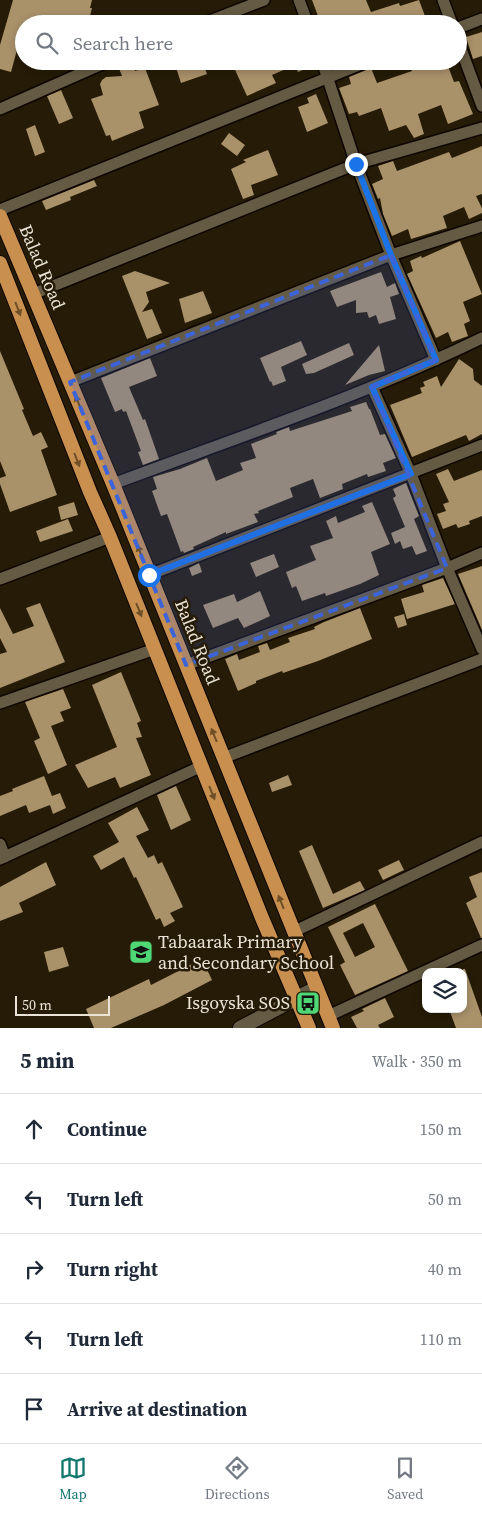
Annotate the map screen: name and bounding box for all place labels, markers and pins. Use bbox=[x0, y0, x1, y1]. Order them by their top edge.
place label: Tabaarak Primary and Secondary School bbox=[158, 929, 334, 975]
school or university icon: Tabaarak Primary and Secondary School bbox=[128, 939, 154, 965]
place label: Isgoyska SOS bbox=[186, 990, 290, 1015]
bus stop icon: Isgoyska SOS bbox=[295, 990, 321, 1016]

